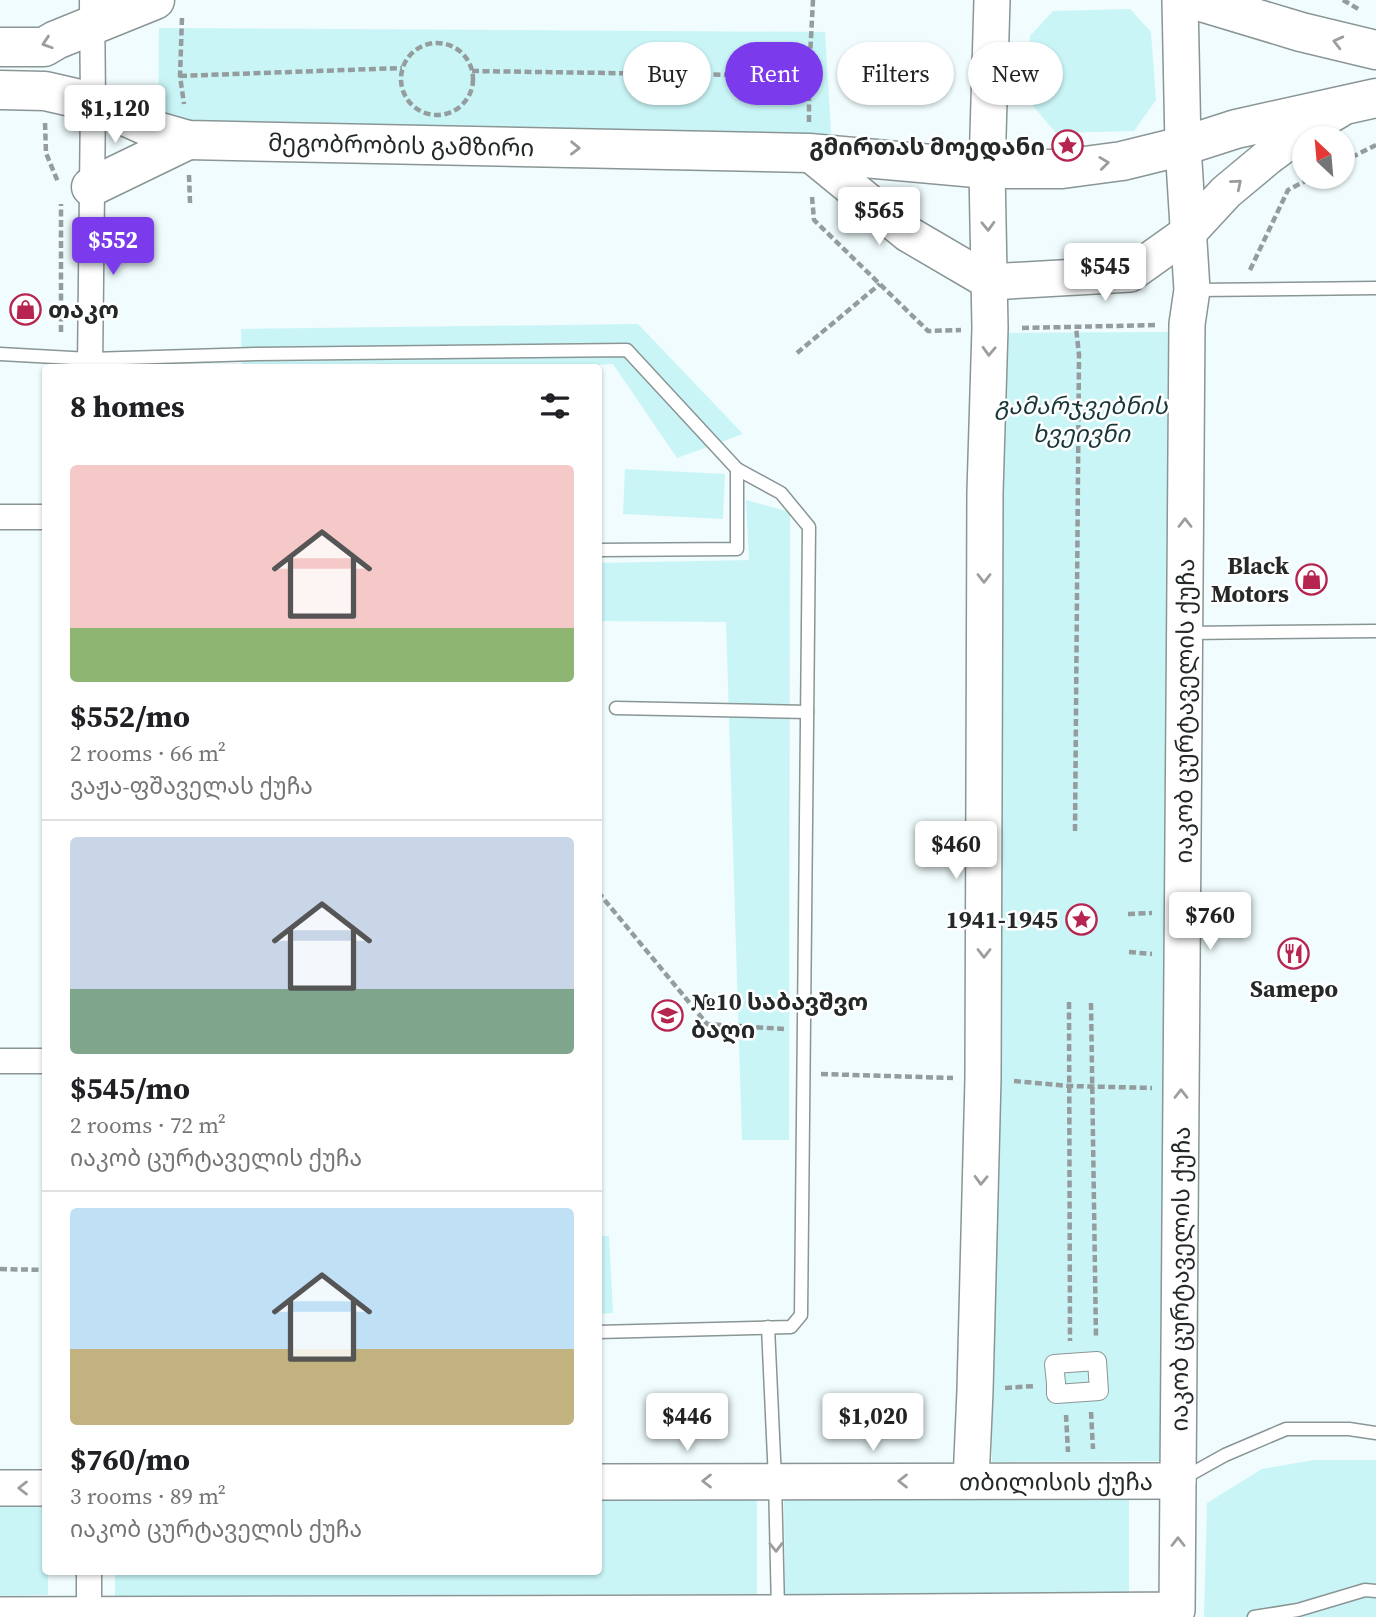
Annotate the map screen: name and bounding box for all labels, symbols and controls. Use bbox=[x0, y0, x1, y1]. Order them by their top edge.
one-way arrow bbox=[42, 35, 54, 49]
one-way arrow bbox=[1333, 36, 1345, 50]
chip: Buy bbox=[623, 42, 711, 105]
chip: Rent bbox=[725, 42, 823, 105]
chip: Filters bbox=[837, 42, 954, 105]
chip: New bbox=[968, 42, 1063, 105]
pin: $1,120 bbox=[58, 86, 172, 145]
text: $1,120 bbox=[80, 92, 150, 124]
street label: მეგობრობის გამზირი bbox=[268, 125, 535, 164]
north arrow bbox=[1292, 126, 1354, 189]
map controls bbox=[1292, 126, 1355, 189]
place icon: გმირთას მოედანი bbox=[1051, 129, 1085, 163]
place label: გმირთას მოედანი bbox=[809, 130, 1045, 163]
one-way arrow bbox=[570, 141, 581, 156]
one-way arrow bbox=[1098, 156, 1109, 171]
one-way arrow bbox=[1228, 180, 1241, 192]
pin: $565 bbox=[838, 188, 920, 247]
text: $565 bbox=[854, 194, 904, 226]
pin: $552 bbox=[72, 218, 154, 277]
one-way arrow bbox=[981, 220, 996, 231]
text: $552 bbox=[88, 224, 138, 256]
pin: $545 bbox=[1064, 244, 1146, 303]
text: $545 bbox=[1080, 250, 1130, 282]
shop icon: თაკო bbox=[8, 292, 42, 326]
place label: თაკო bbox=[48, 293, 119, 326]
one-way arrow bbox=[982, 345, 997, 356]
text: 8 homes bbox=[70, 386, 185, 427]
icon: filters bbox=[536, 387, 574, 425]
park label: გამარჯვებნის ხვეივნი bbox=[995, 389, 1168, 450]
icon: home bbox=[259, 511, 385, 637]
one-way arrow bbox=[1177, 517, 1193, 528]
place label: Black Motors bbox=[1211, 549, 1290, 610]
street label: იაკობ ცურტაველის ქუჩა bbox=[1166, 558, 1202, 864]
shop icon: Black Motors bbox=[1295, 562, 1329, 596]
one-way arrow bbox=[977, 573, 992, 584]
text: $552/mo bbox=[70, 696, 190, 737]
text: 2 rooms · 66 m² bbox=[70, 737, 226, 769]
text: ვაჟა-ფშაველას ქუჩა bbox=[70, 770, 313, 802]
pin: $460 bbox=[915, 822, 997, 881]
text: $460 bbox=[931, 828, 981, 860]
icon: home bbox=[259, 883, 385, 1009]
pin: $760 bbox=[1169, 892, 1251, 952]
text: $760 bbox=[1185, 899, 1235, 931]
place icon: 1941-1945 bbox=[1064, 902, 1098, 936]
place label: 1941-1945 bbox=[946, 903, 1058, 936]
restaurant icon: Samepo bbox=[1277, 937, 1311, 971]
one-way arrow bbox=[976, 948, 992, 958]
place label: Samepo bbox=[1250, 972, 1338, 1005]
place label: №10 საბავშვო ბაღი bbox=[691, 985, 868, 1046]
school or university icon: №10 საბავშვო ბაღი bbox=[651, 998, 685, 1032]
text: $545/mo bbox=[70, 1068, 190, 1109]
one-way arrow bbox=[1173, 1088, 1189, 1098]
text: 2 rooms · 72 m² bbox=[70, 1109, 226, 1141]
street label: იაკობ ცურტაველის ქუჩა bbox=[1162, 1126, 1197, 1432]
text: იაკობ ცურტაველის ქუჩა bbox=[70, 1142, 362, 1174]
one-way arrow bbox=[973, 1175, 988, 1186]
icon: home bbox=[259, 1254, 385, 1380]
pin: $446 bbox=[646, 1394, 728, 1453]
pin: $1,020 bbox=[816, 1394, 930, 1453]
text: $446 bbox=[662, 1400, 712, 1432]
text: $1,020 bbox=[838, 1400, 908, 1432]
text: $760/mo bbox=[70, 1439, 190, 1480]
street label: თბილისის ქუჩა bbox=[959, 1465, 1153, 1498]
one-way arrow bbox=[701, 1473, 712, 1489]
one-way arrow bbox=[897, 1473, 907, 1489]
one-way arrow bbox=[17, 1480, 28, 1496]
text: 3 rooms · 89 m² bbox=[70, 1480, 226, 1512]
text: იაკობ ცურტაველის ქუჩა bbox=[70, 1513, 362, 1545]
one-way arrow bbox=[1170, 1536, 1186, 1546]
one-way arrow bbox=[769, 1542, 784, 1553]

